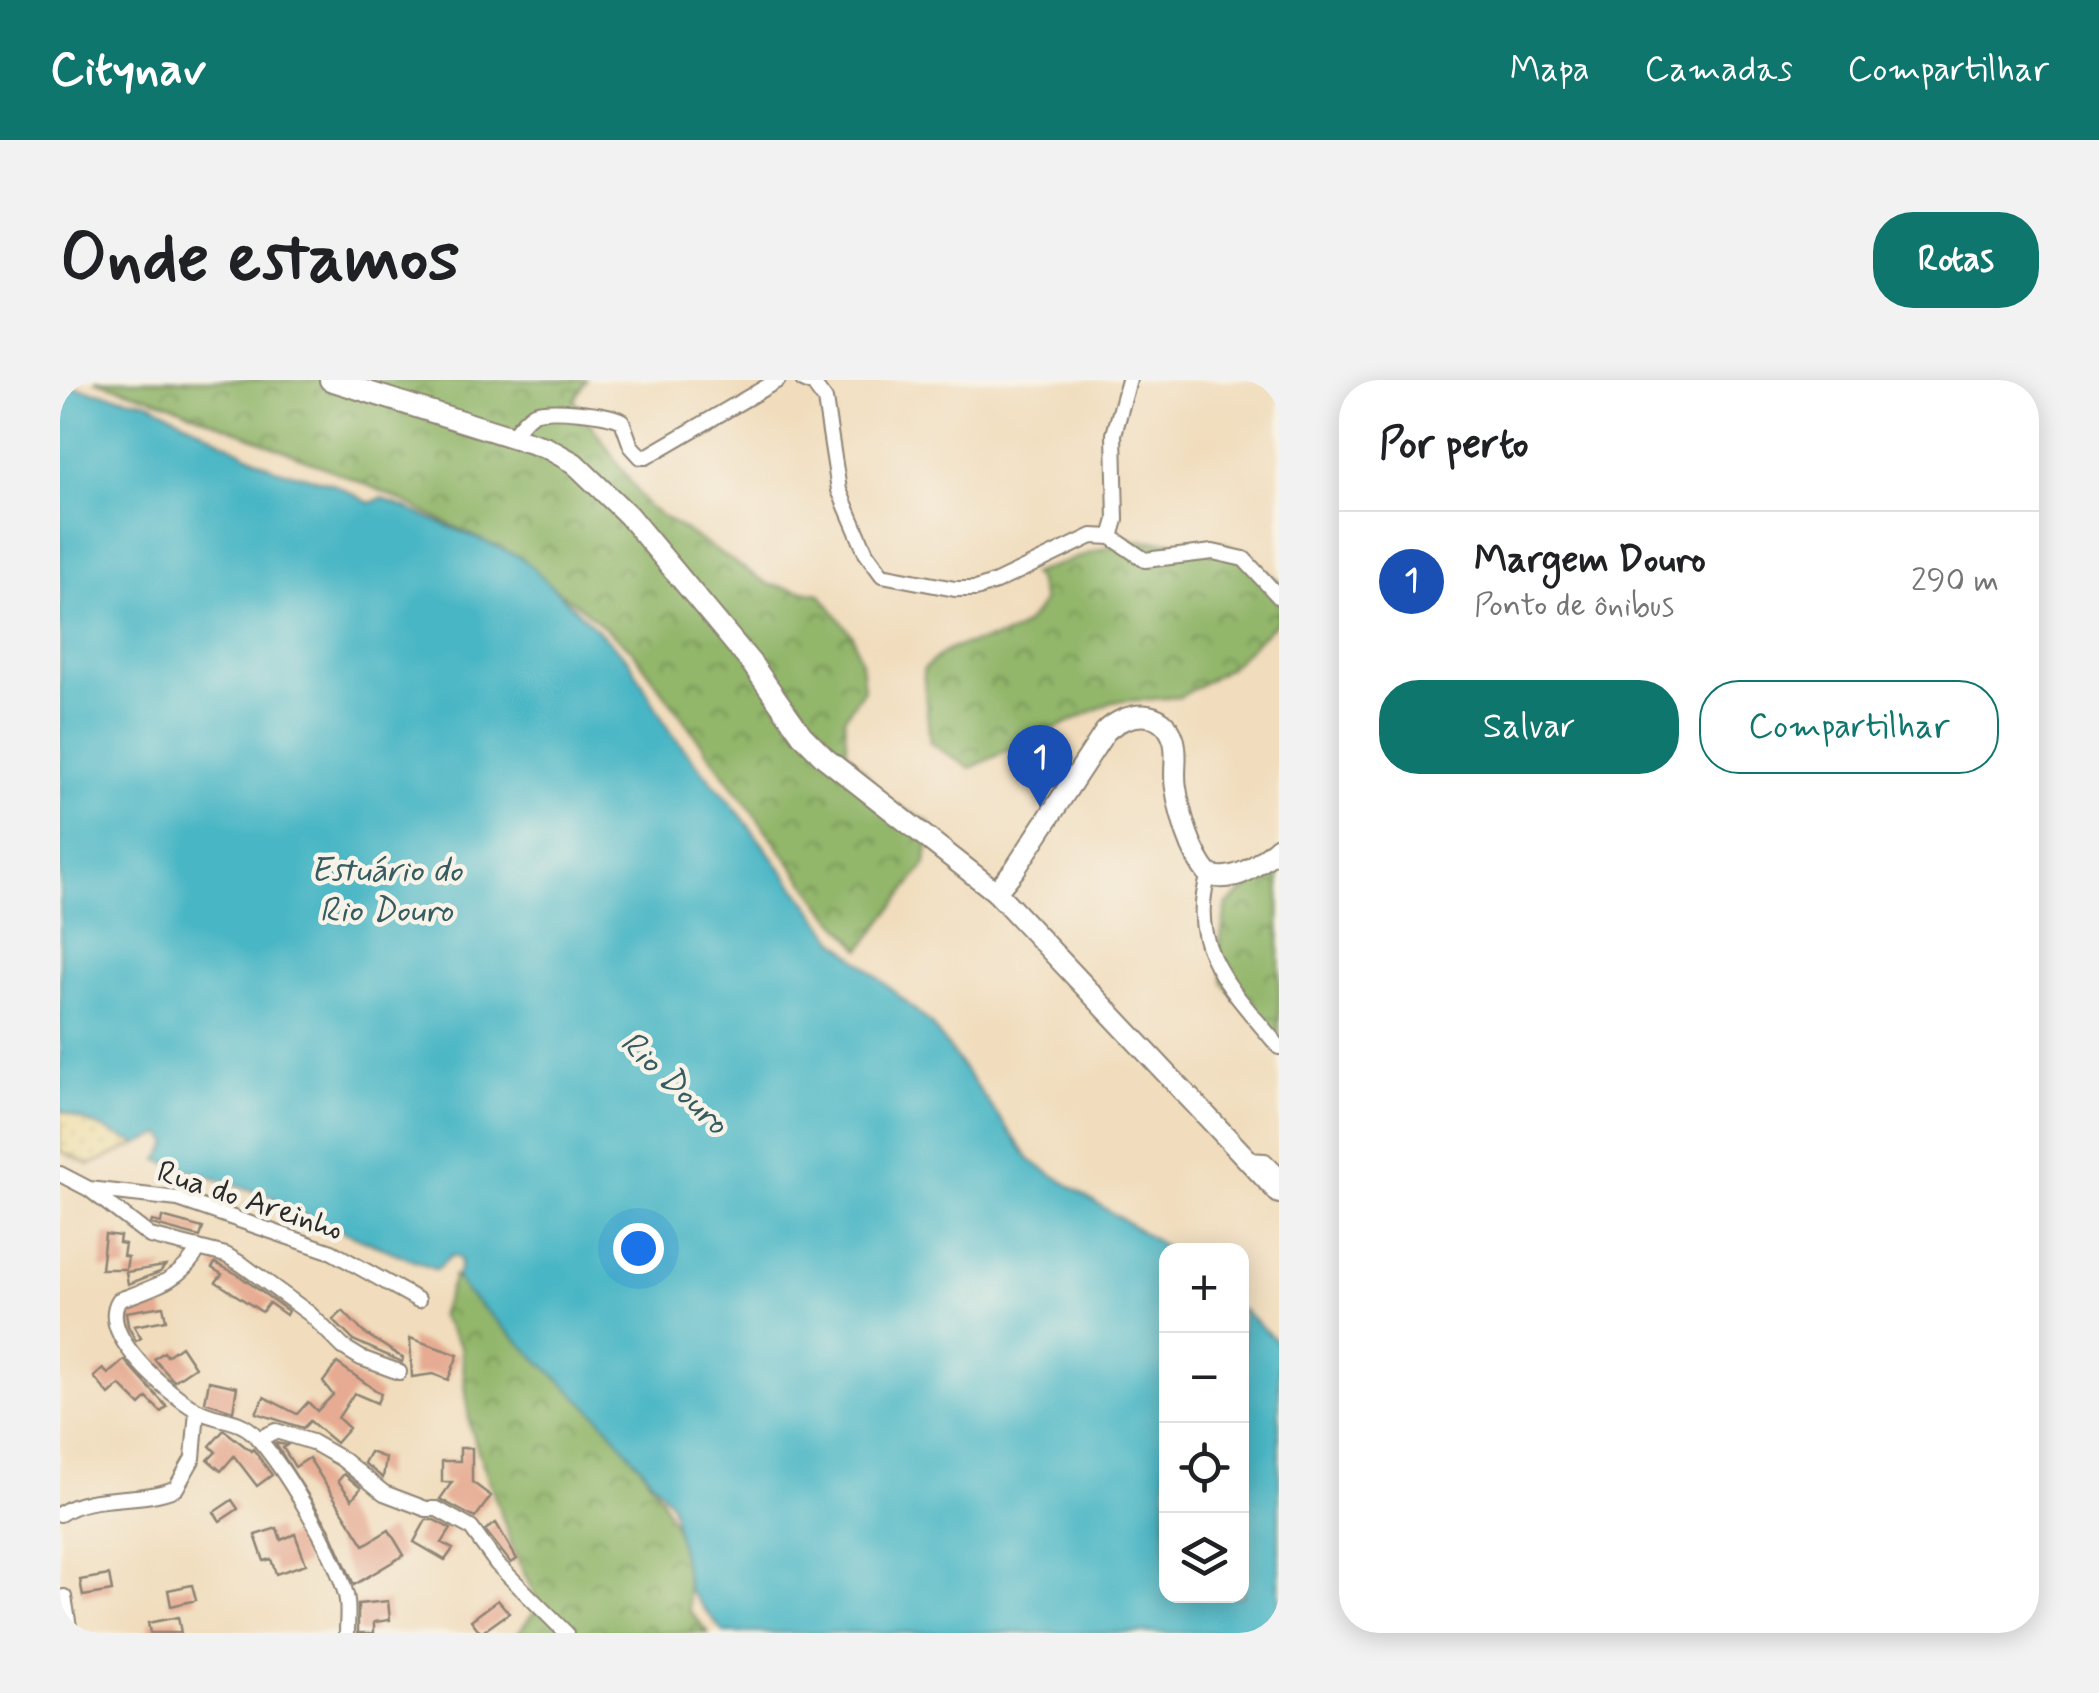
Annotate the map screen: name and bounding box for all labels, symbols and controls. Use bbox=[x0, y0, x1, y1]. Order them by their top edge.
text: Citynav bbox=[50, 39, 206, 102]
text: Mapa bbox=[1510, 47, 1590, 93]
text: Camadas bbox=[1645, 47, 1793, 93]
text: Compartilhar bbox=[1848, 47, 2049, 93]
button: Rotas bbox=[1873, 212, 2039, 308]
text: Onde estamos bbox=[60, 214, 460, 306]
text: Por perto bbox=[1379, 418, 1529, 473]
text: Margem Douro bbox=[1474, 536, 1706, 585]
text: 1 bbox=[1404, 560, 1419, 602]
text: 290 m bbox=[1911, 560, 1999, 602]
text: Ponto de ônibus bbox=[1474, 585, 1674, 627]
button: Salvar bbox=[1379, 680, 1679, 774]
button: Compartilhar bbox=[1699, 680, 1999, 774]
pin: 1 bbox=[1008, 724, 1072, 807]
water label: Estuário do Rio Douro bbox=[310, 848, 463, 934]
water label: Rio Douro bbox=[610, 1021, 739, 1146]
street label: Rua do Areinho bbox=[152, 1151, 348, 1251]
your location bbox=[613, 1223, 664, 1274]
map controls bbox=[1159, 1243, 1249, 1603]
button: + bbox=[1159, 1243, 1249, 1333]
button: − bbox=[1159, 1333, 1249, 1423]
button: locate bbox=[1159, 1423, 1249, 1513]
button: layers bbox=[1159, 1513, 1249, 1603]

